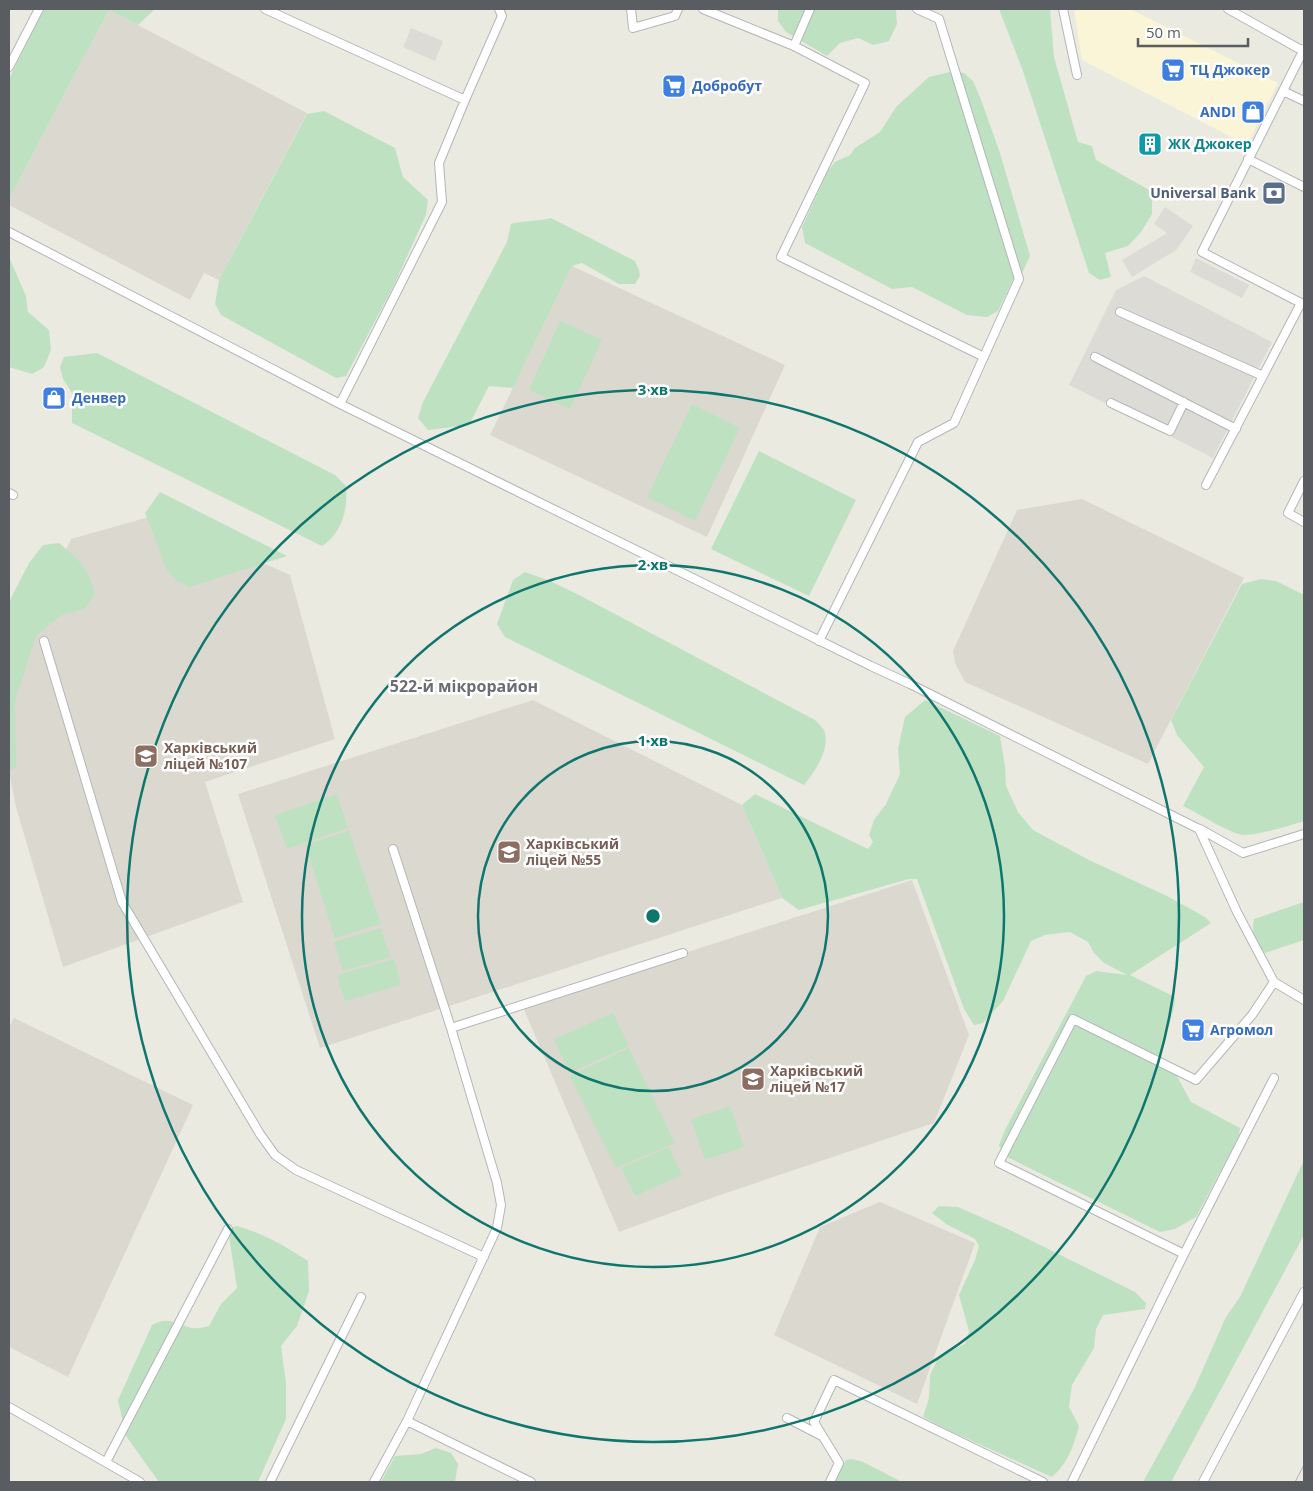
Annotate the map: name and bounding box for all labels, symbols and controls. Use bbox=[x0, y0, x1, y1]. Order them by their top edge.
scale bar bbox=[1138, 15, 1248, 47]
text: 50 m bbox=[1146, 22, 1181, 42]
supermarket icon: ТЦ Джокер bbox=[1160, 57, 1186, 83]
place label: ТЦ Джокер bbox=[1190, 60, 1270, 79]
supermarket icon: Добробут bbox=[661, 73, 687, 99]
place label: Добробут bbox=[692, 76, 762, 95]
shop icon: ANDI bbox=[1240, 99, 1266, 125]
place label: ANDI bbox=[1200, 102, 1236, 121]
building icon: ЖК Джокер bbox=[1137, 131, 1163, 157]
place label: ЖК Джокер bbox=[1168, 134, 1252, 153]
bank icon: Universal Bank bbox=[1261, 180, 1287, 206]
place label: Universal Bank bbox=[1150, 183, 1256, 202]
text: 3 хв bbox=[638, 379, 668, 399]
shop icon: Денвер bbox=[41, 385, 67, 411]
place label: Денвер bbox=[72, 388, 126, 407]
text: 2 хв bbox=[638, 554, 668, 574]
district label: 522-й мікрорайон bbox=[390, 675, 538, 697]
text: 1 хв bbox=[638, 730, 668, 750]
place label: Харківський ліцей №107 bbox=[164, 738, 257, 773]
school or university icon: Харківський ліцей №107 bbox=[133, 743, 159, 769]
place label: Харківський ліцей №55 bbox=[526, 834, 619, 869]
school or university icon: Харківський ліцей №55 bbox=[496, 839, 522, 865]
centre of rings bbox=[644, 907, 662, 925]
supermarket icon: Агромол bbox=[1180, 1017, 1206, 1043]
place label: Агромол bbox=[1210, 1020, 1273, 1039]
place label: Харківський ліцей №17 bbox=[770, 1061, 863, 1096]
school or university icon: Харківський ліцей №17 bbox=[740, 1066, 766, 1092]

